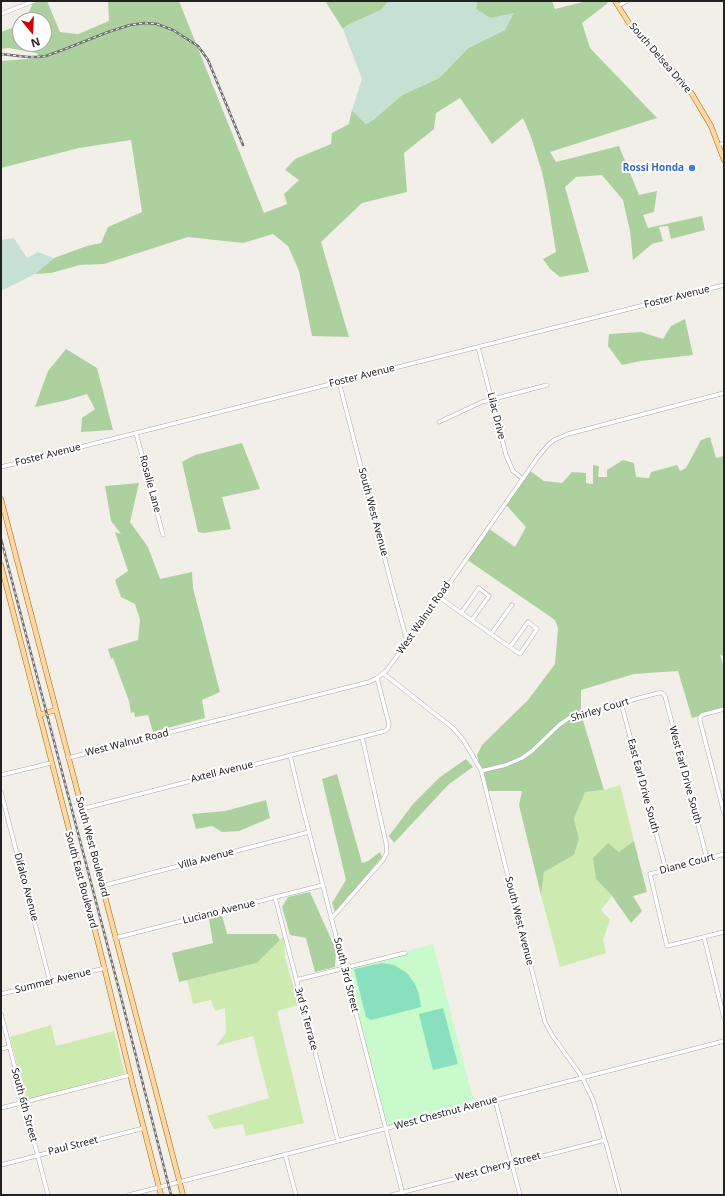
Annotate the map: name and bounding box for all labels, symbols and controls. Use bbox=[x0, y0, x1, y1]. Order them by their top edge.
north arrow bbox=[12, 12, 52, 52]
street label: South Delsea Drive bbox=[626, 20, 694, 96]
text: N bbox=[29, 34, 42, 51]
place label: Rossi Honda bbox=[623, 162, 684, 174]
marker: Rossi Honda bbox=[687, 163, 697, 173]
street label: Foster Avenue bbox=[643, 283, 711, 311]
street label: Foster Avenue bbox=[328, 362, 396, 390]
street label: Lilac Drive bbox=[484, 391, 508, 441]
street label: Foster Avenue bbox=[14, 441, 82, 469]
street label: Rosalie Lane bbox=[137, 454, 163, 514]
street label: South West Avenue bbox=[355, 467, 391, 557]
street label: West Walnut Road bbox=[395, 579, 453, 657]
street label: Shirley Court bbox=[569, 695, 631, 725]
street label: West Earl Drive South bbox=[666, 725, 704, 825]
street label: West Walnut Road bbox=[84, 727, 170, 759]
street label: East Earl Drive South bbox=[625, 737, 661, 835]
street label: Axtell Avenue bbox=[190, 758, 254, 786]
street label: South West Boulevard bbox=[73, 796, 111, 898]
street label: South East Boulevard bbox=[62, 830, 100, 930]
street label: Villa Avenue bbox=[177, 846, 235, 872]
street label: Diane Court bbox=[658, 851, 716, 877]
street label: Difalco Avenue bbox=[11, 852, 41, 922]
street label: South West Avenue bbox=[502, 875, 536, 967]
street label: Luciano Avenue bbox=[181, 897, 257, 927]
street label: South 3rd Street bbox=[331, 936, 361, 1014]
street label: Summer Avenue bbox=[14, 966, 92, 996]
street label: 3rd St Terrace bbox=[292, 986, 320, 1052]
street label: South 6th Street bbox=[8, 1067, 40, 1143]
street label: West Chestnut Avenue bbox=[393, 1093, 499, 1133]
street label: Paul Street bbox=[47, 1134, 99, 1158]
street label: West Cherry Street bbox=[454, 1150, 542, 1184]

